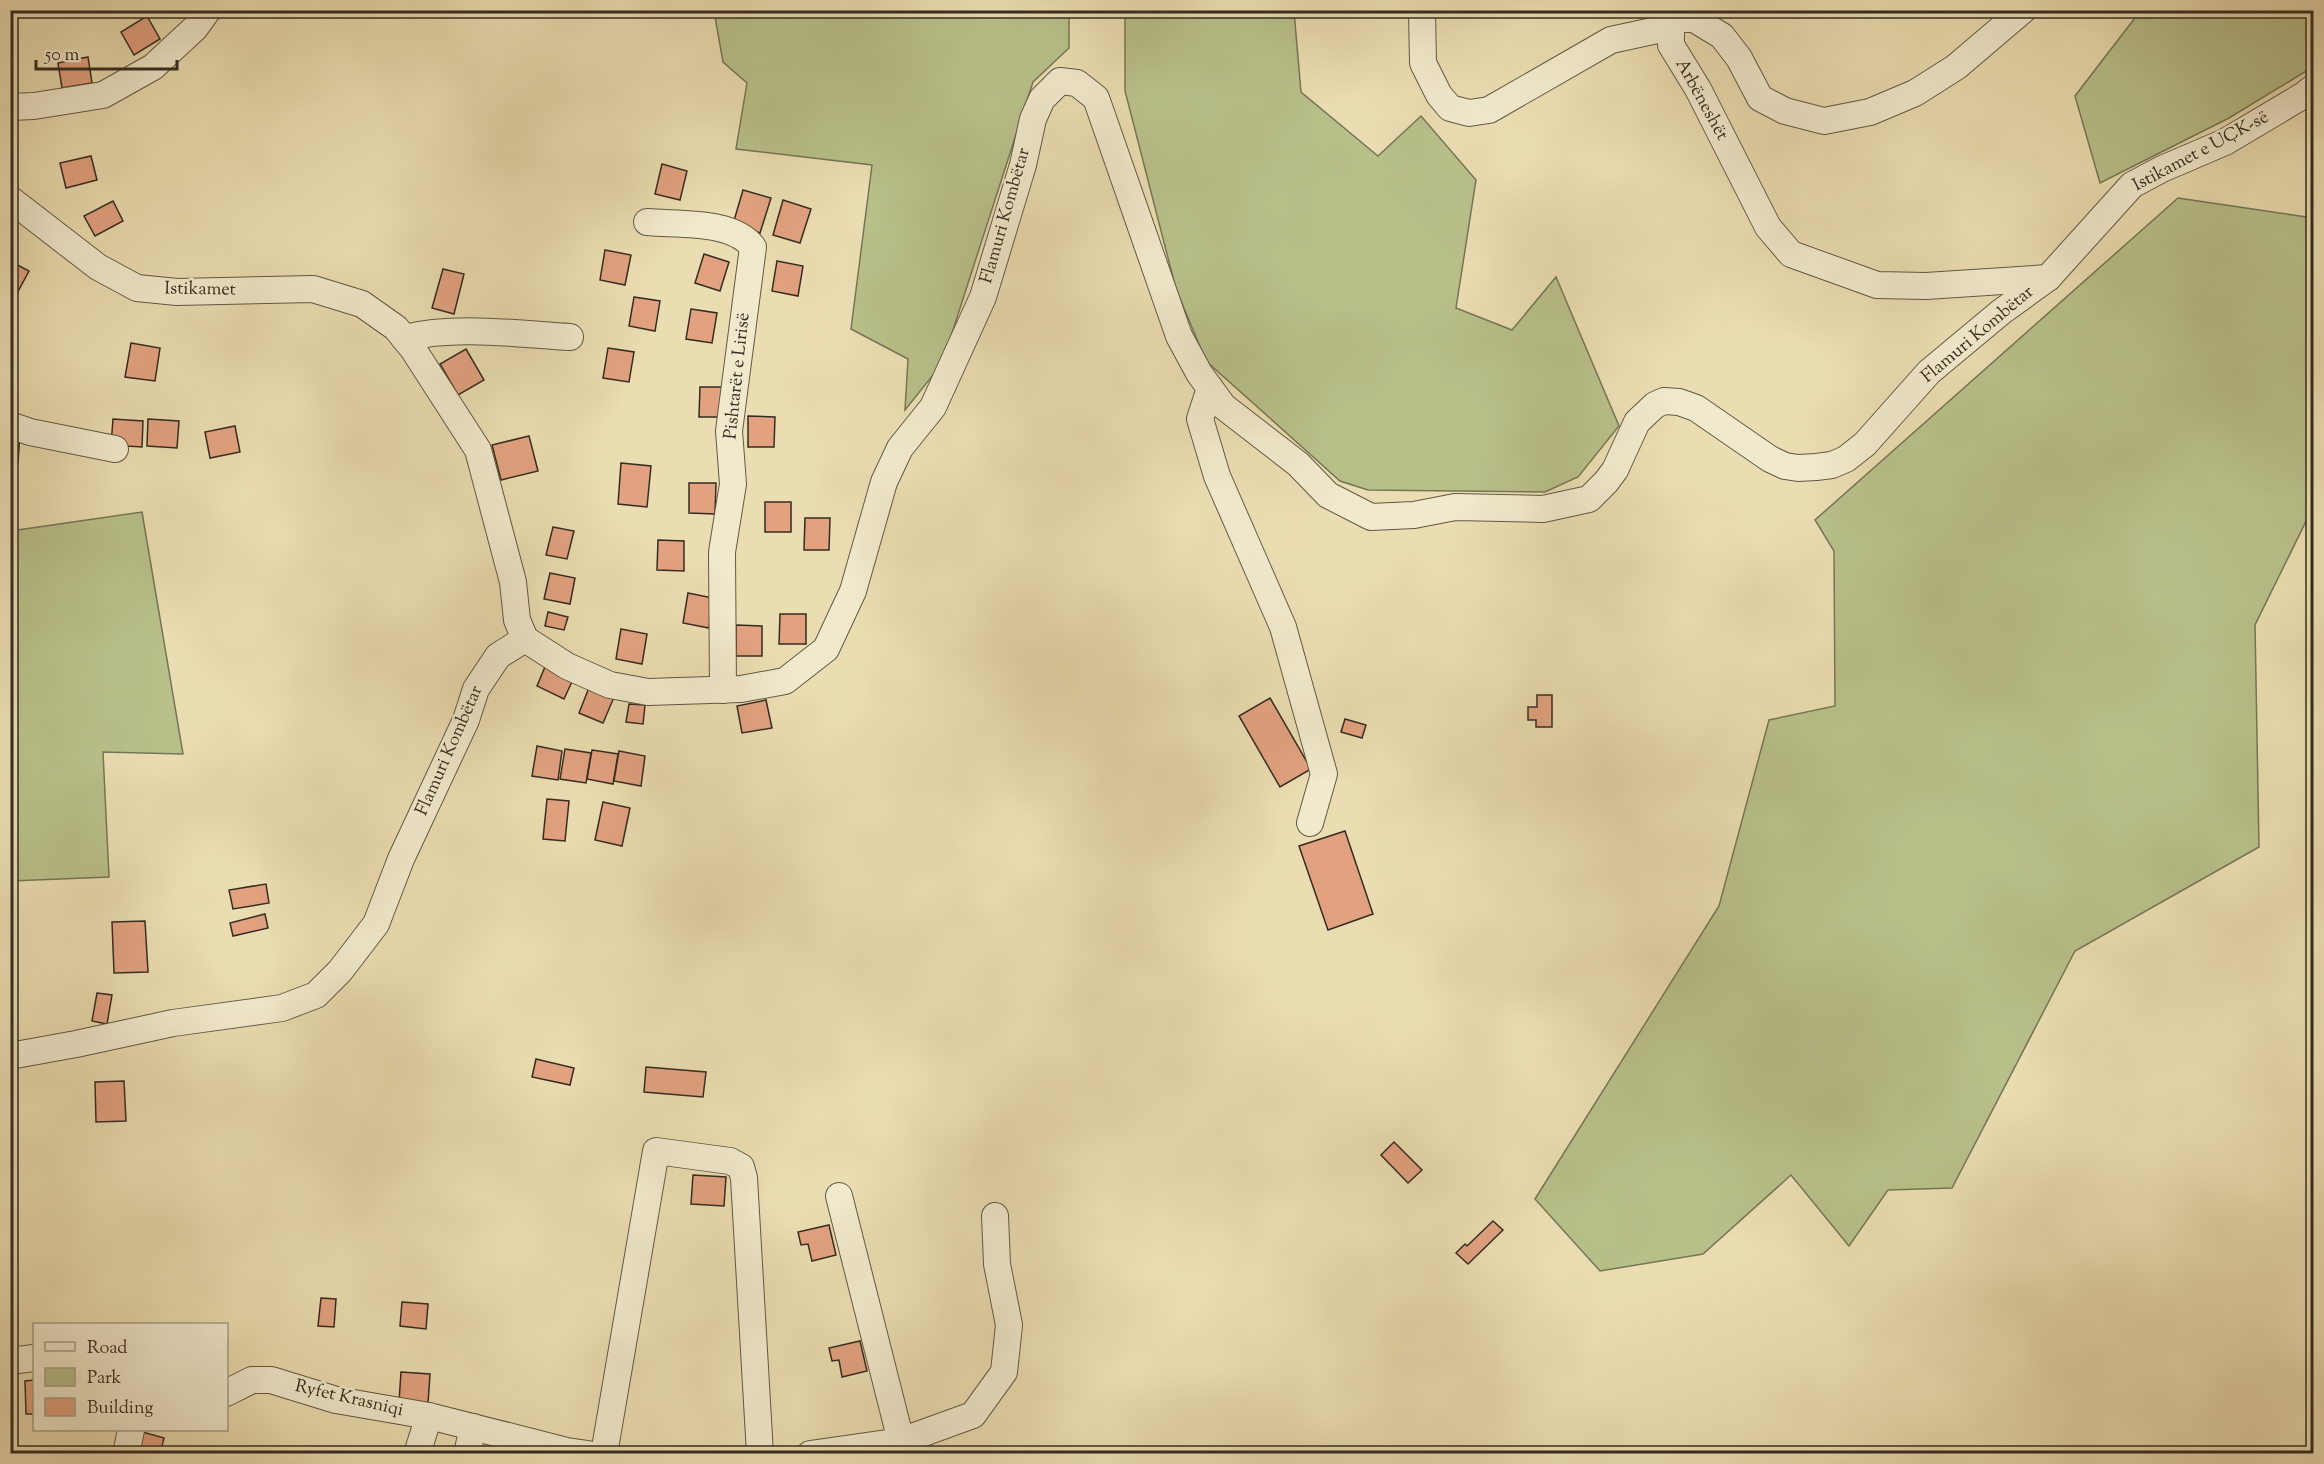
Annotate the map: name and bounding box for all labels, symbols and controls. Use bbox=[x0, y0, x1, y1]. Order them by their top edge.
scale bar bbox=[36, 33, 177, 71]
text: 50 m bbox=[44, 43, 80, 69]
street label: Arbëneshët bbox=[1668, 54, 1734, 146]
street label: Istikamet e UÇK-së bbox=[2128, 105, 2274, 199]
street label: Flamuri Kombëtar bbox=[974, 145, 1038, 287]
street label: Istikamet bbox=[164, 276, 236, 304]
street label: Flamuri Kombëtar bbox=[1916, 280, 2040, 390]
street label: Pishtarët e Lirisë bbox=[718, 311, 758, 441]
street label: Flamuri Kombëtar bbox=[410, 682, 490, 820]
legend bbox=[33, 1323, 228, 1431]
text: Road bbox=[87, 1336, 127, 1362]
text: Park bbox=[87, 1366, 122, 1392]
street label: Ryfet Krasniqi bbox=[292, 1374, 406, 1424]
text: Building bbox=[87, 1396, 153, 1422]

